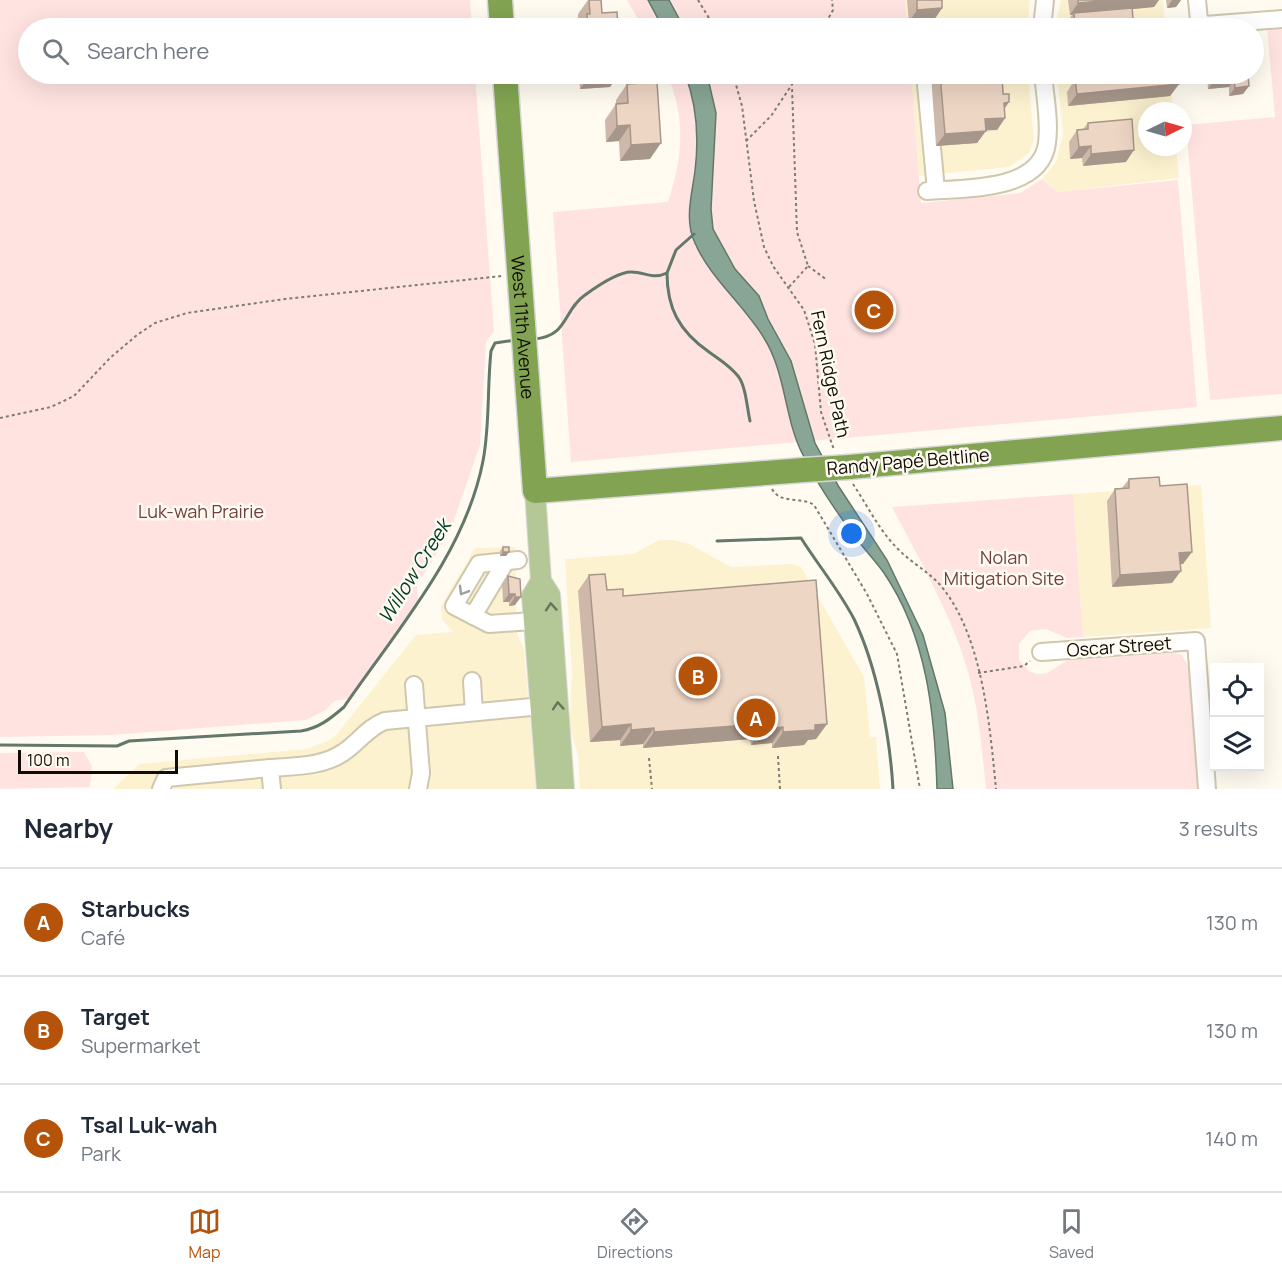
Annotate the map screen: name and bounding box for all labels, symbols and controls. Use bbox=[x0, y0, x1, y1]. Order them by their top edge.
search box bbox=[18, 18, 1264, 84]
icon: search bbox=[39, 35, 72, 68]
text: Search here bbox=[87, 36, 209, 66]
north arrow bbox=[1138, 102, 1192, 156]
street label: West 11th Avenue bbox=[506, 255, 540, 400]
pin: C bbox=[854, 288, 894, 332]
street label: Fern Ridge Path bbox=[806, 308, 856, 440]
street label: Randy Papé Beltline bbox=[826, 442, 990, 480]
park label: Luk-wah Prairie bbox=[138, 499, 264, 523]
water label: Willow Creek bbox=[371, 511, 458, 628]
your location bbox=[837, 519, 866, 548]
park label: Nolan Mitigation Site bbox=[944, 545, 1064, 590]
one-way arrow bbox=[458, 585, 470, 595]
one-way arrow bbox=[545, 603, 558, 612]
street label: Oscar Street bbox=[1066, 630, 1172, 662]
pin: B bbox=[678, 654, 718, 698]
map controls bbox=[1210, 663, 1264, 771]
button: locate bbox=[1210, 663, 1264, 717]
pin: A bbox=[736, 696, 776, 740]
one-way arrow bbox=[552, 702, 565, 711]
button: layers bbox=[1210, 717, 1264, 771]
scale bar bbox=[18, 747, 178, 774]
text: 100 m bbox=[27, 749, 70, 771]
text: Nearby bbox=[24, 810, 113, 846]
text: 3 results bbox=[1179, 815, 1258, 842]
text: Starbucks bbox=[81, 894, 190, 924]
text: A bbox=[37, 909, 50, 936]
text: 130 m bbox=[1206, 909, 1258, 936]
text: Café bbox=[81, 924, 125, 951]
text: Target bbox=[81, 1002, 150, 1032]
text: B bbox=[37, 1017, 50, 1044]
text: 130 m bbox=[1206, 1017, 1258, 1044]
text: Supermarket bbox=[81, 1032, 201, 1059]
text: Tsal Luk-wah bbox=[81, 1110, 218, 1140]
text: C bbox=[36, 1125, 51, 1152]
text: 140 m bbox=[1205, 1125, 1258, 1152]
text: Park bbox=[81, 1140, 121, 1167]
tab: Map bbox=[188, 1205, 221, 1263]
tab: Directions bbox=[597, 1205, 673, 1263]
tab: Saved bbox=[1049, 1205, 1094, 1263]

